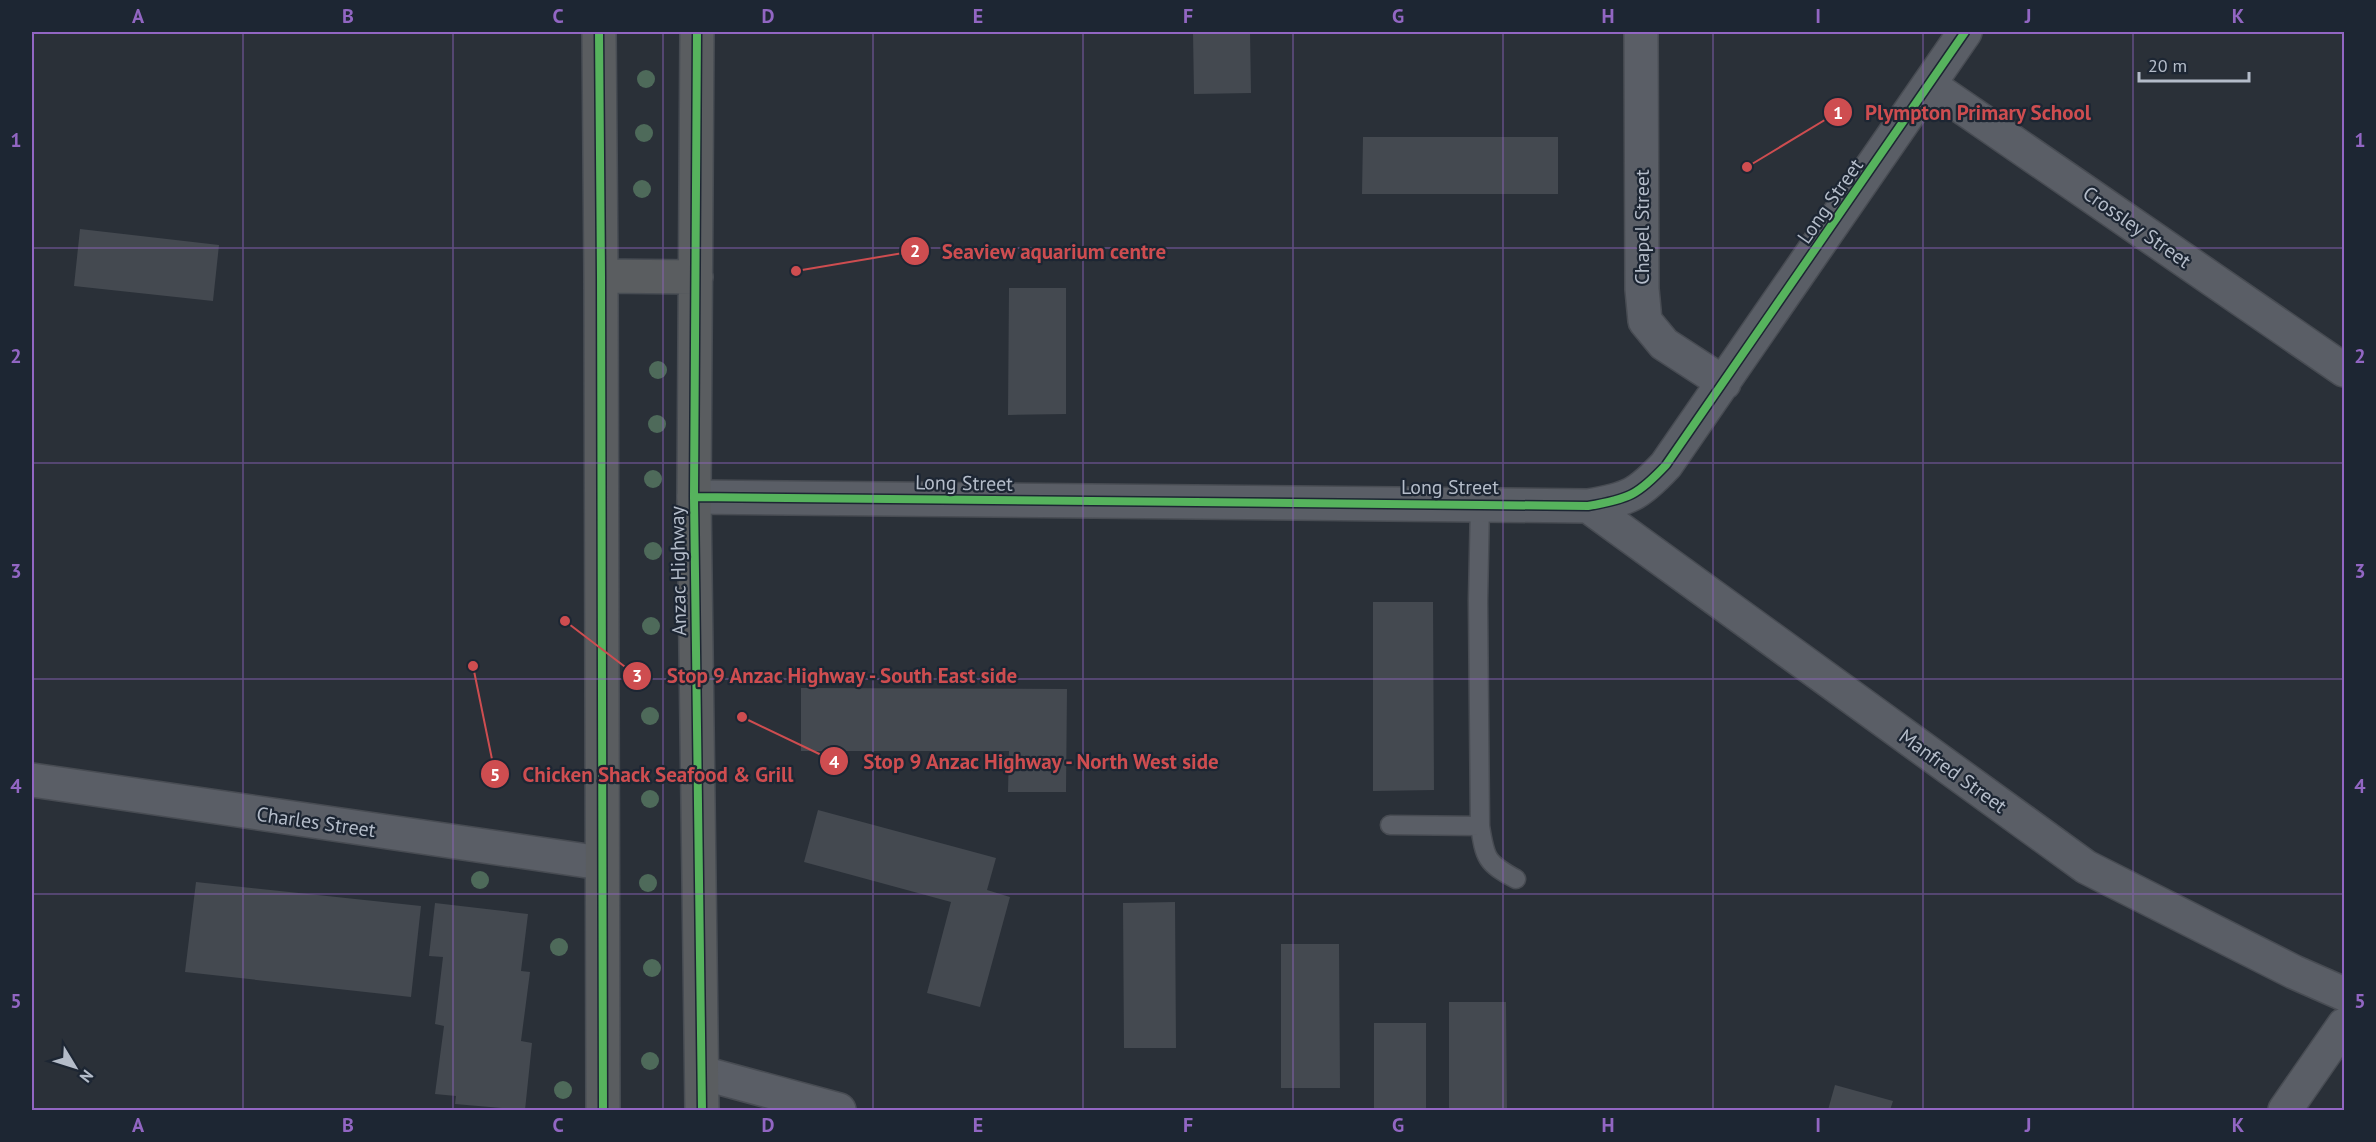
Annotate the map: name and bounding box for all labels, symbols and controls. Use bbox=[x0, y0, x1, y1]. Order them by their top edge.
text: A bbox=[132, 3, 145, 29]
text: B bbox=[342, 3, 354, 29]
text: C bbox=[552, 3, 564, 29]
text: D bbox=[762, 3, 775, 29]
text: E bbox=[973, 3, 983, 29]
text: F bbox=[1183, 3, 1193, 29]
text: G bbox=[1392, 3, 1404, 29]
text: H bbox=[1601, 3, 1615, 29]
text: I bbox=[1815, 3, 1821, 29]
text: J bbox=[2024, 3, 2031, 29]
text: K bbox=[2232, 3, 2245, 29]
scale bar bbox=[2139, 45, 2248, 83]
text: 20 m bbox=[2148, 54, 2187, 77]
callout: Plympton Primary School bbox=[1823, 93, 2103, 132]
text: Plympton Primary School bbox=[1865, 99, 2092, 126]
text: 1 bbox=[1833, 101, 1843, 124]
text: 1 bbox=[10, 127, 22, 153]
text: 1 bbox=[2354, 127, 2366, 153]
street label: Long Street bbox=[1791, 153, 1869, 249]
street label: Chapel Street bbox=[1629, 169, 1655, 285]
street label: Crossley Street bbox=[2078, 180, 2196, 274]
callout: Seaview aquarium centre bbox=[900, 232, 1179, 271]
text: Seaview aquarium centre bbox=[942, 238, 1166, 265]
text: 2 bbox=[910, 239, 920, 262]
text: 2 bbox=[10, 343, 22, 369]
text: 2 bbox=[2354, 343, 2366, 369]
street label: Long Street bbox=[915, 469, 1013, 497]
street label: Long Street bbox=[1401, 474, 1499, 500]
street label: Anzac Highway bbox=[664, 505, 692, 636]
text: 3 bbox=[10, 558, 22, 584]
text: 3 bbox=[2354, 558, 2366, 584]
callout: Stop 9 Anzac Highway - South East side bbox=[622, 656, 1031, 695]
text: Stop 9 Anzac Highway - South East side bbox=[667, 662, 1017, 689]
text: 3 bbox=[632, 664, 642, 687]
street label: Manfred Street bbox=[1894, 723, 2012, 819]
callout: Stop 9 Anzac Highway - North West side bbox=[819, 742, 1233, 781]
text: Stop 9 Anzac Highway - North West side bbox=[863, 748, 1219, 775]
text: 4 bbox=[829, 750, 839, 773]
callout: Chicken Shack Seafood & Grill bbox=[480, 755, 805, 794]
text: Chicken Shack Seafood & Grill bbox=[523, 761, 794, 788]
text: 5 bbox=[490, 763, 500, 786]
text: 4 bbox=[10, 773, 22, 799]
text: 4 bbox=[2354, 773, 2366, 799]
street label: Charles Street bbox=[255, 801, 377, 843]
text: 5 bbox=[10, 988, 22, 1014]
text: 5 bbox=[2354, 988, 2366, 1014]
north arrow bbox=[45, 1037, 105, 1097]
text: N bbox=[76, 1066, 98, 1087]
text: A bbox=[132, 1112, 145, 1138]
text: B bbox=[342, 1112, 354, 1138]
text: C bbox=[552, 1112, 564, 1138]
text: D bbox=[762, 1112, 775, 1138]
text: E bbox=[973, 1112, 983, 1138]
text: F bbox=[1183, 1112, 1193, 1138]
text: G bbox=[1392, 1112, 1404, 1138]
text: H bbox=[1601, 1112, 1615, 1138]
text: I bbox=[1815, 1112, 1821, 1138]
text: J bbox=[2024, 1112, 2031, 1138]
text: K bbox=[2232, 1112, 2245, 1138]

